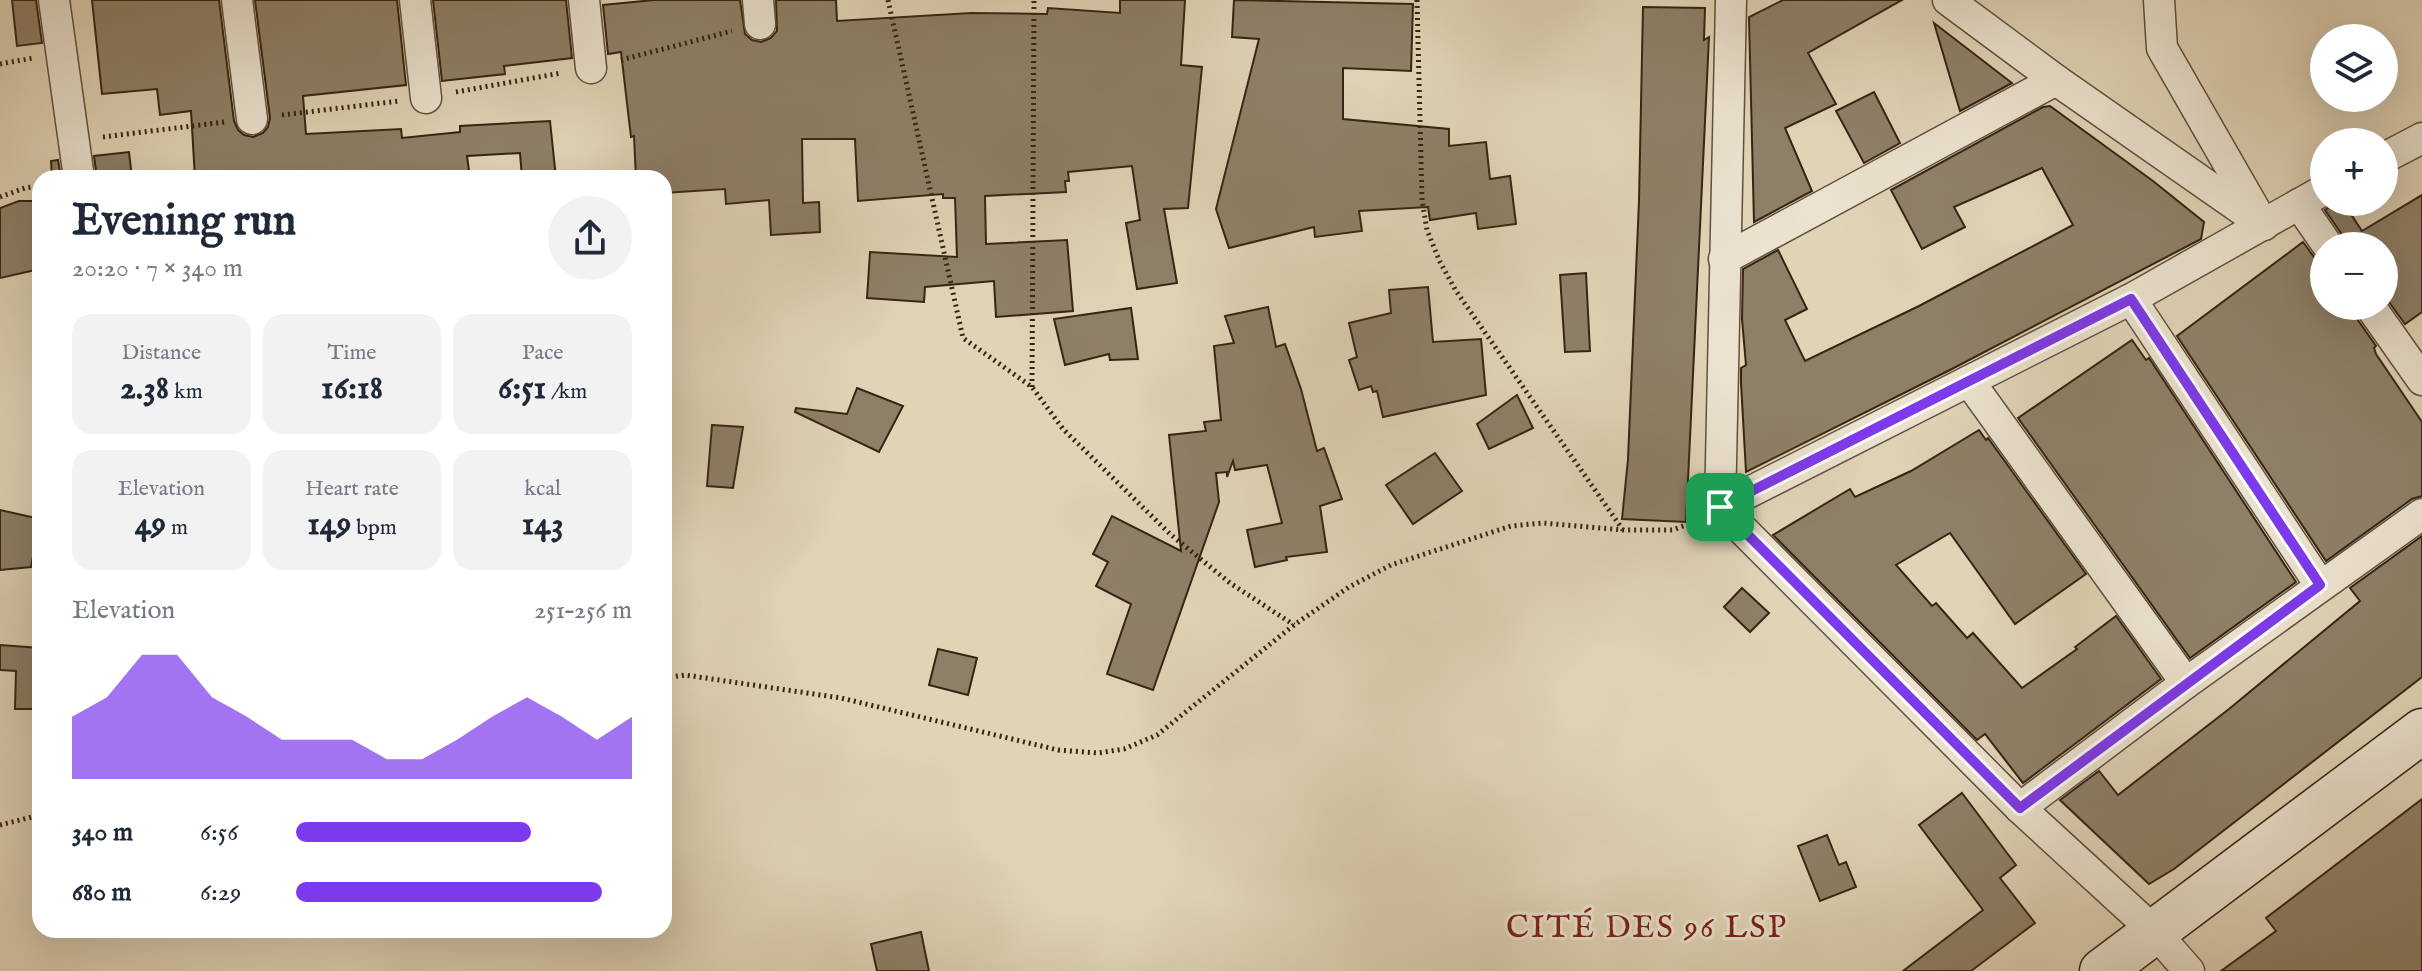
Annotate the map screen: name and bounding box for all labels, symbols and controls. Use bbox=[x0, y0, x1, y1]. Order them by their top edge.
map controls bbox=[2310, 24, 2398, 320]
button: layers bbox=[2310, 24, 2398, 112]
button: + bbox=[2310, 128, 2398, 216]
text: Evening run bbox=[72, 194, 296, 250]
button: share bbox=[548, 196, 632, 280]
button: − bbox=[2310, 232, 2398, 320]
text: 20:20 · 7 × 340 m bbox=[72, 252, 243, 285]
text: Distance bbox=[122, 339, 201, 367]
text: Time bbox=[328, 339, 376, 367]
text: Pace bbox=[522, 339, 563, 367]
text: 2.38 bbox=[120, 367, 169, 410]
text: 16:18 bbox=[321, 367, 383, 410]
text: 6:51 bbox=[498, 367, 546, 410]
text: km bbox=[169, 378, 203, 406]
text: /km bbox=[546, 378, 587, 406]
pin bbox=[1686, 473, 1754, 541]
text: Elevation bbox=[118, 475, 205, 503]
text: Heart rate bbox=[305, 475, 399, 503]
text: kcal bbox=[524, 475, 561, 503]
icon: arrive bbox=[1698, 485, 1742, 529]
text: 49 bbox=[135, 503, 166, 546]
text: 149 bbox=[307, 503, 351, 546]
text: 143 bbox=[522, 503, 564, 546]
text: m bbox=[166, 514, 188, 542]
text: bpm bbox=[351, 514, 397, 542]
text: Elevation bbox=[72, 594, 175, 627]
text: 251–256 m bbox=[534, 594, 632, 627]
text: 340 m bbox=[72, 816, 133, 849]
text: 6:56 bbox=[200, 816, 238, 849]
text: 680 m bbox=[72, 876, 132, 909]
text: 6:29 bbox=[200, 876, 241, 909]
district label: CITÉ DES 96 LSP bbox=[1506, 907, 1788, 949]

